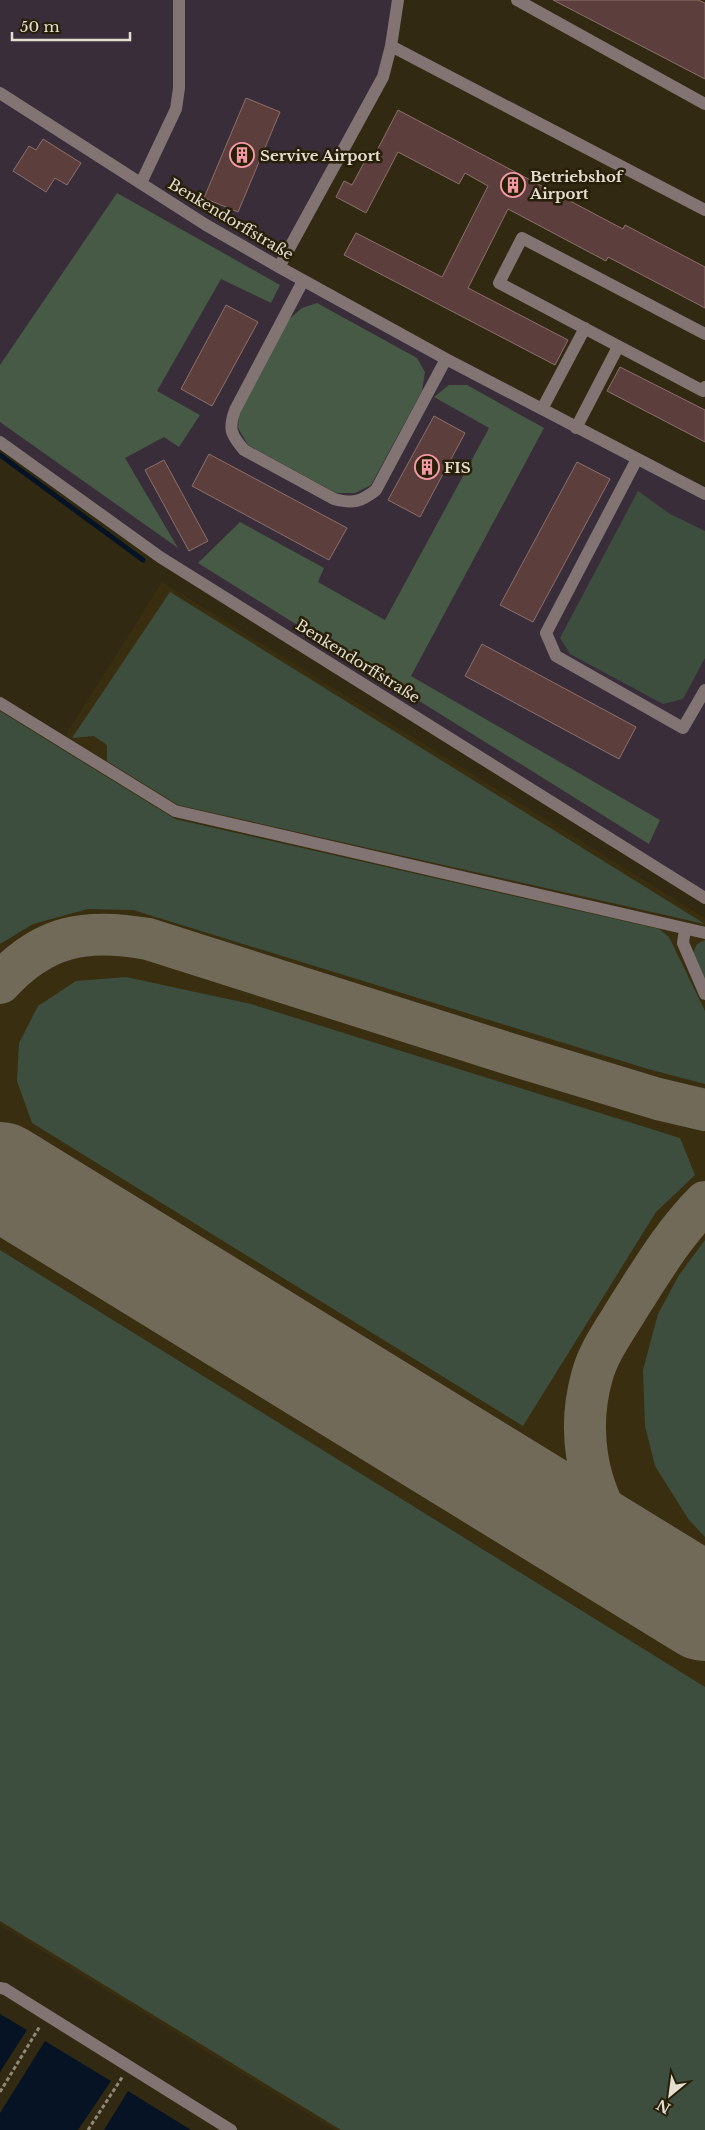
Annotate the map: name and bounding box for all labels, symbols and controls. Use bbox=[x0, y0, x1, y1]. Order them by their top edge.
scale bar bbox=[12, 10, 130, 42]
text: 50 m bbox=[20, 17, 60, 36]
building icon: Servive Airport bbox=[229, 142, 255, 168]
place label: Servive Airport bbox=[260, 146, 381, 165]
place label: Betriebshof Airport bbox=[529, 167, 625, 203]
building icon: Betriebshof Airport bbox=[500, 172, 526, 198]
street label: Benkendorffstraße bbox=[165, 174, 297, 264]
building icon: FIS bbox=[414, 454, 440, 480]
place label: FIS bbox=[444, 458, 471, 477]
street label: Benkendorffstraße bbox=[292, 615, 424, 707]
north arrow bbox=[645, 2070, 695, 2120]
text: N bbox=[654, 2095, 674, 2117]

